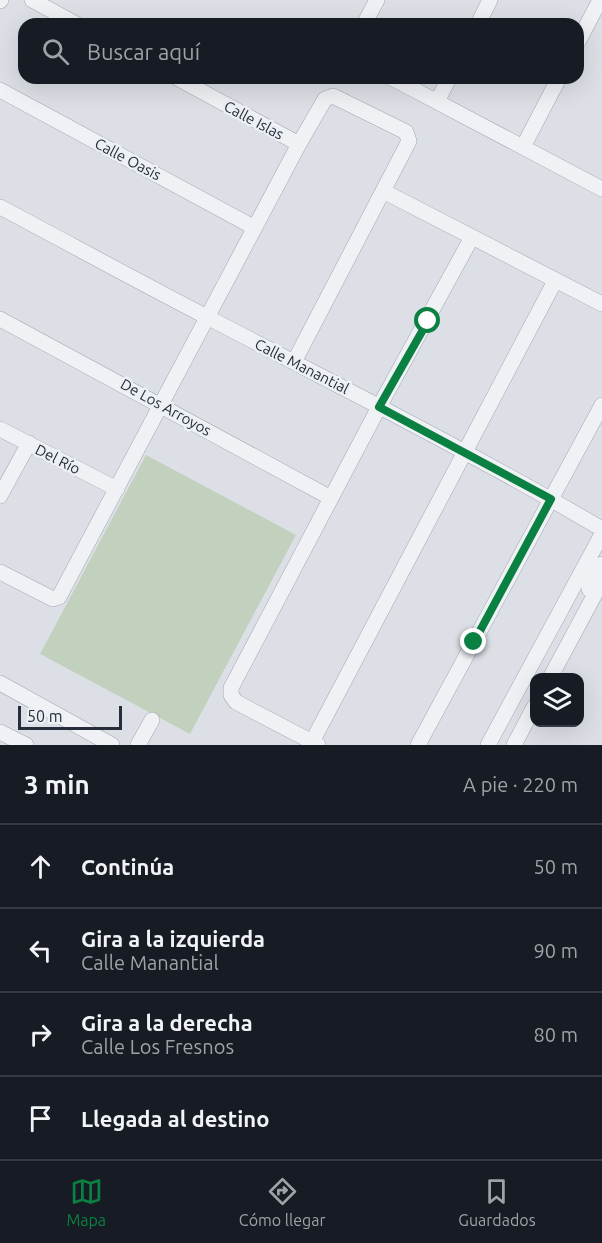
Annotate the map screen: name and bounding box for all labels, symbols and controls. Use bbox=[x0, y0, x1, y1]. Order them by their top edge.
search box bbox=[18, 18, 584, 84]
icon: search bbox=[39, 35, 72, 68]
text: Buscar aquí bbox=[87, 39, 200, 64]
street label: Calle Islas bbox=[221, 97, 287, 143]
street label: Calle Oasis bbox=[92, 134, 164, 184]
route start bbox=[414, 307, 440, 333]
street label: Calle Manantial bbox=[252, 335, 352, 397]
street label: De Los Arroyos bbox=[118, 375, 214, 439]
street label: Del Río bbox=[33, 441, 83, 477]
route end bbox=[460, 628, 486, 654]
map controls bbox=[530, 673, 584, 727]
button: layers bbox=[530, 673, 584, 727]
scale bar bbox=[18, 703, 122, 730]
text: 50 m bbox=[27, 707, 63, 725]
text: 3 min bbox=[24, 770, 90, 799]
text: A pie · 220 m bbox=[463, 773, 578, 796]
icon: ahead bbox=[24, 850, 57, 883]
text: Continúa bbox=[81, 854, 174, 879]
text: 50 m bbox=[534, 855, 578, 878]
text: Gira a la izquierda bbox=[81, 926, 265, 951]
icon: left bbox=[24, 934, 57, 967]
text: 90 m bbox=[534, 939, 578, 962]
text: Calle Manantial bbox=[81, 951, 219, 974]
text: Gira a la derecha bbox=[81, 1010, 253, 1035]
icon: right bbox=[24, 1018, 57, 1051]
text: 80 m bbox=[534, 1023, 578, 1046]
text: Calle Los Fresnos bbox=[81, 1035, 234, 1058]
icon: arrive bbox=[24, 1102, 57, 1135]
text: Llegada al destino bbox=[81, 1106, 269, 1131]
tab: Mapa bbox=[66, 1175, 106, 1229]
tab: Cómo llegar bbox=[239, 1175, 326, 1229]
tab: Guardados bbox=[458, 1175, 536, 1229]

